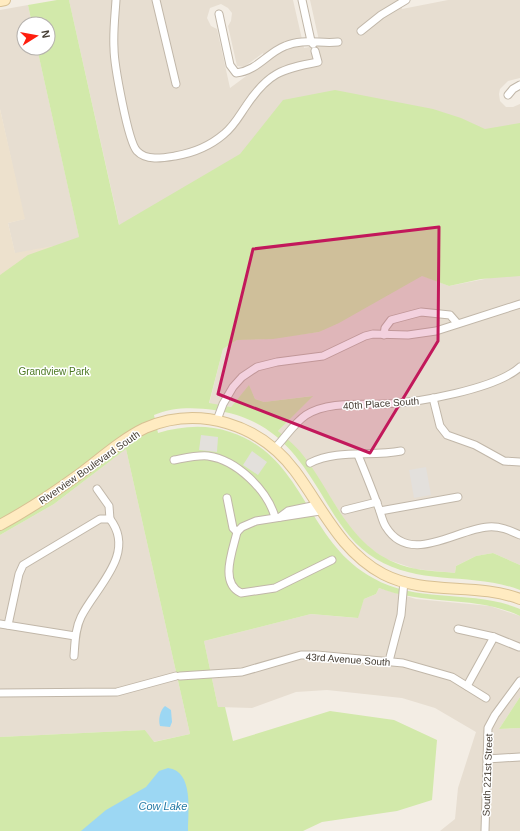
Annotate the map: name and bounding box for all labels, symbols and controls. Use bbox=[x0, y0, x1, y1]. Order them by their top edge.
north arrow bbox=[16, 16, 56, 56]
text: N bbox=[39, 29, 52, 39]
park label: Grandview Park bbox=[18, 366, 91, 377]
street label: 40th Place South bbox=[343, 395, 419, 412]
street label: Riverview Boulevard South bbox=[37, 428, 142, 506]
street label: 43rd Avenue South bbox=[305, 651, 391, 668]
street label: South 221st Street bbox=[481, 733, 494, 817]
water label: Cow Lake bbox=[139, 800, 187, 812]

